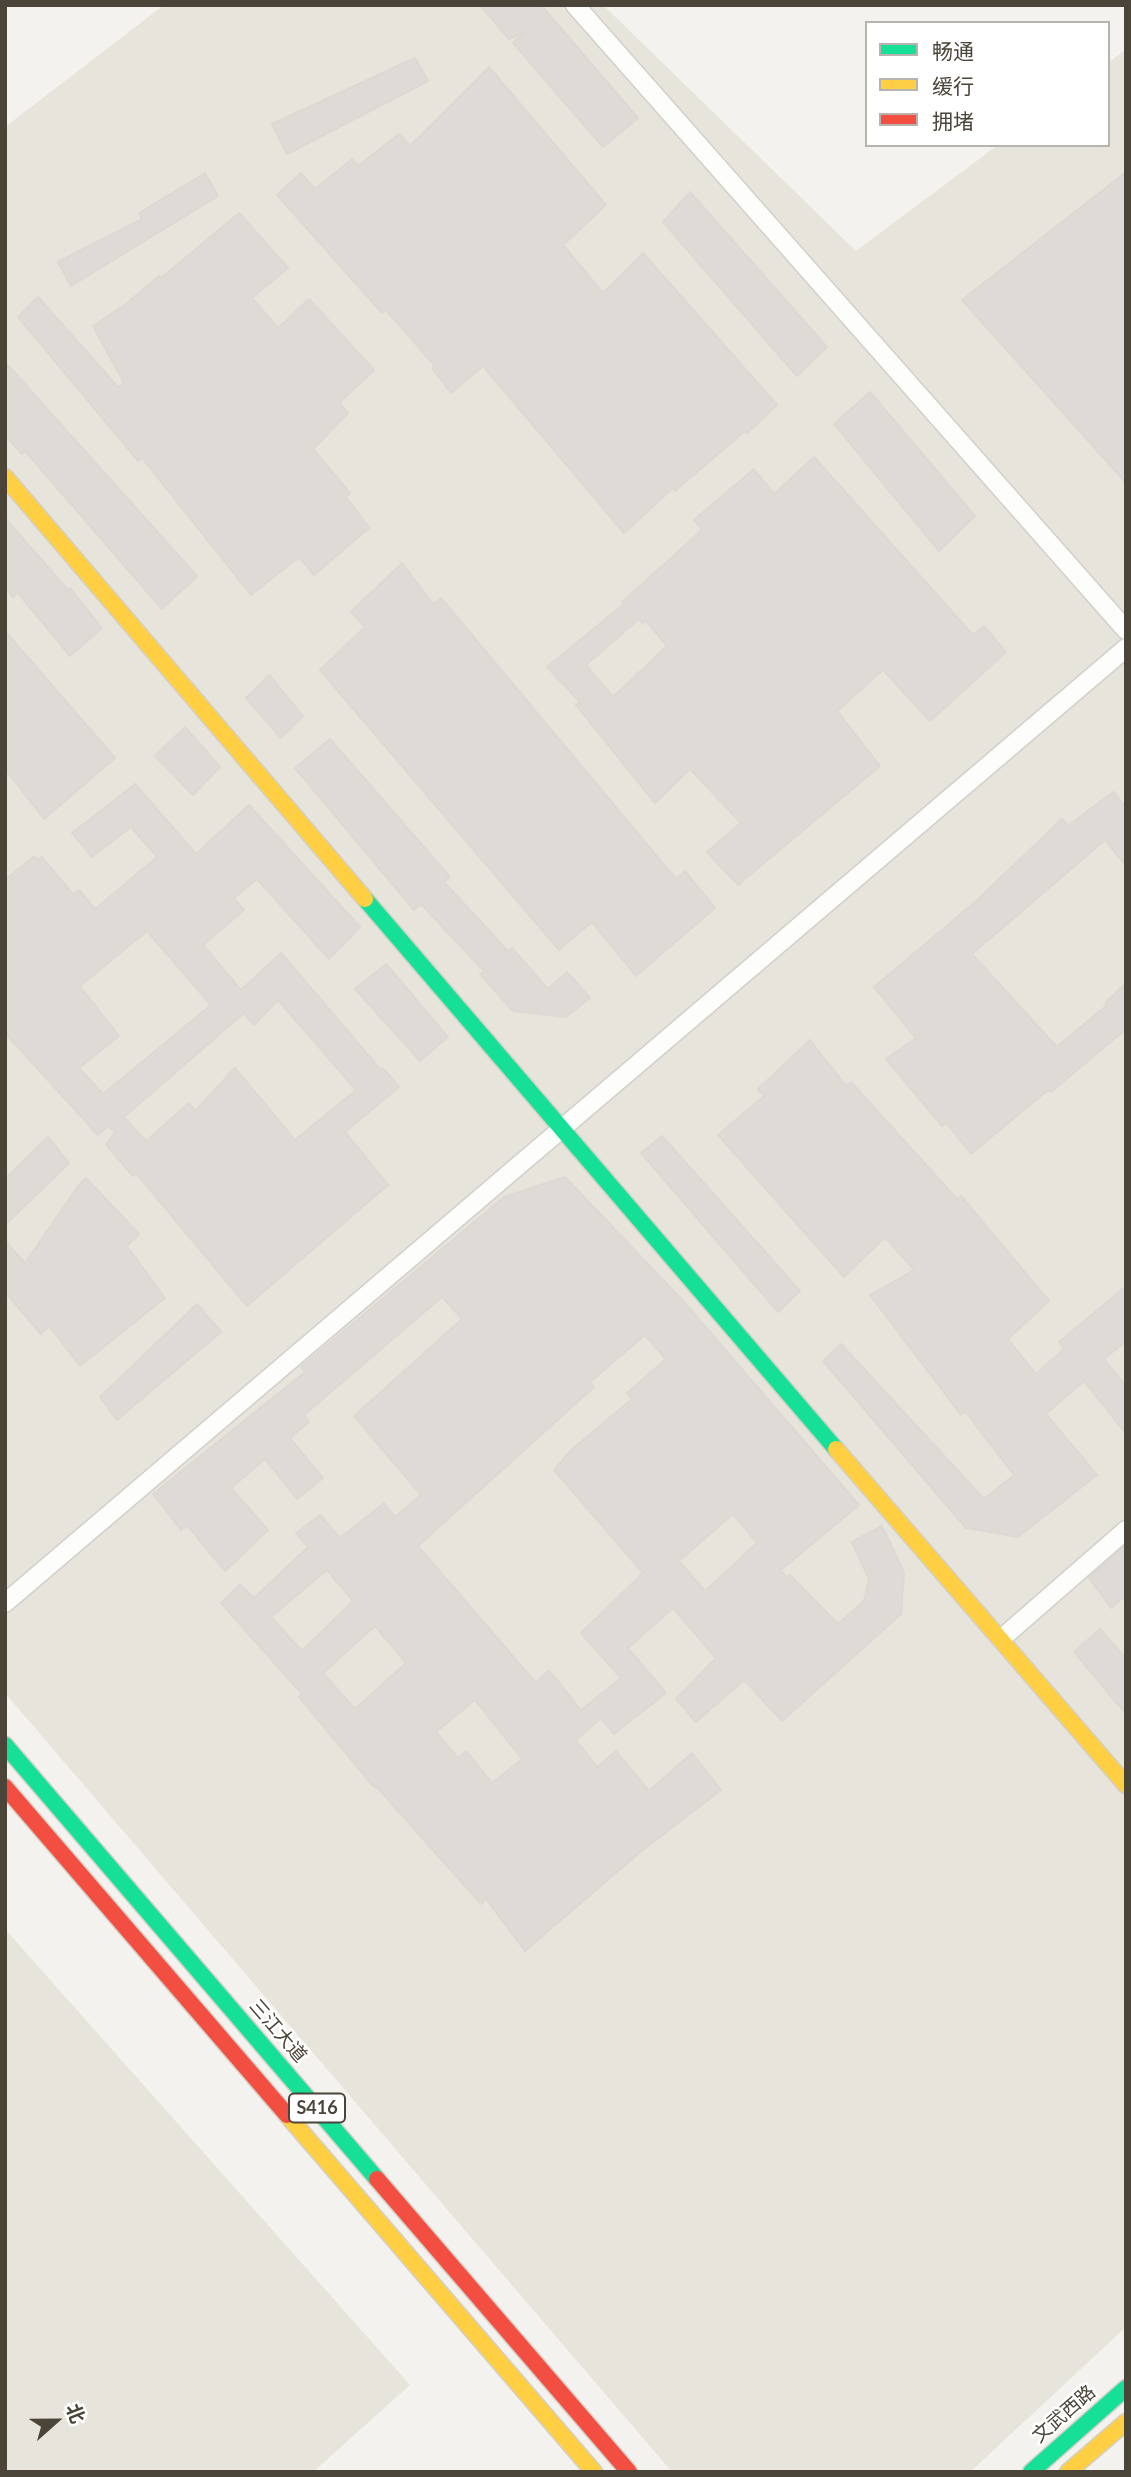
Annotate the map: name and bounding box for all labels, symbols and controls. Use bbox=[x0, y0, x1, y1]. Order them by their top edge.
legend bbox=[865, 21, 1110, 147]
text: 畅通 bbox=[932, 38, 974, 63]
text: 缓行 bbox=[932, 73, 974, 98]
text: 拥堵 bbox=[932, 108, 974, 133]
street label: 三江大道 bbox=[244, 1995, 312, 2067]
road number: S416 bbox=[289, 2094, 345, 2122]
street label: 文武西路 bbox=[1028, 2380, 1100, 2448]
north arrow bbox=[21, 2386, 91, 2456]
text: 北 bbox=[62, 2400, 90, 2426]

